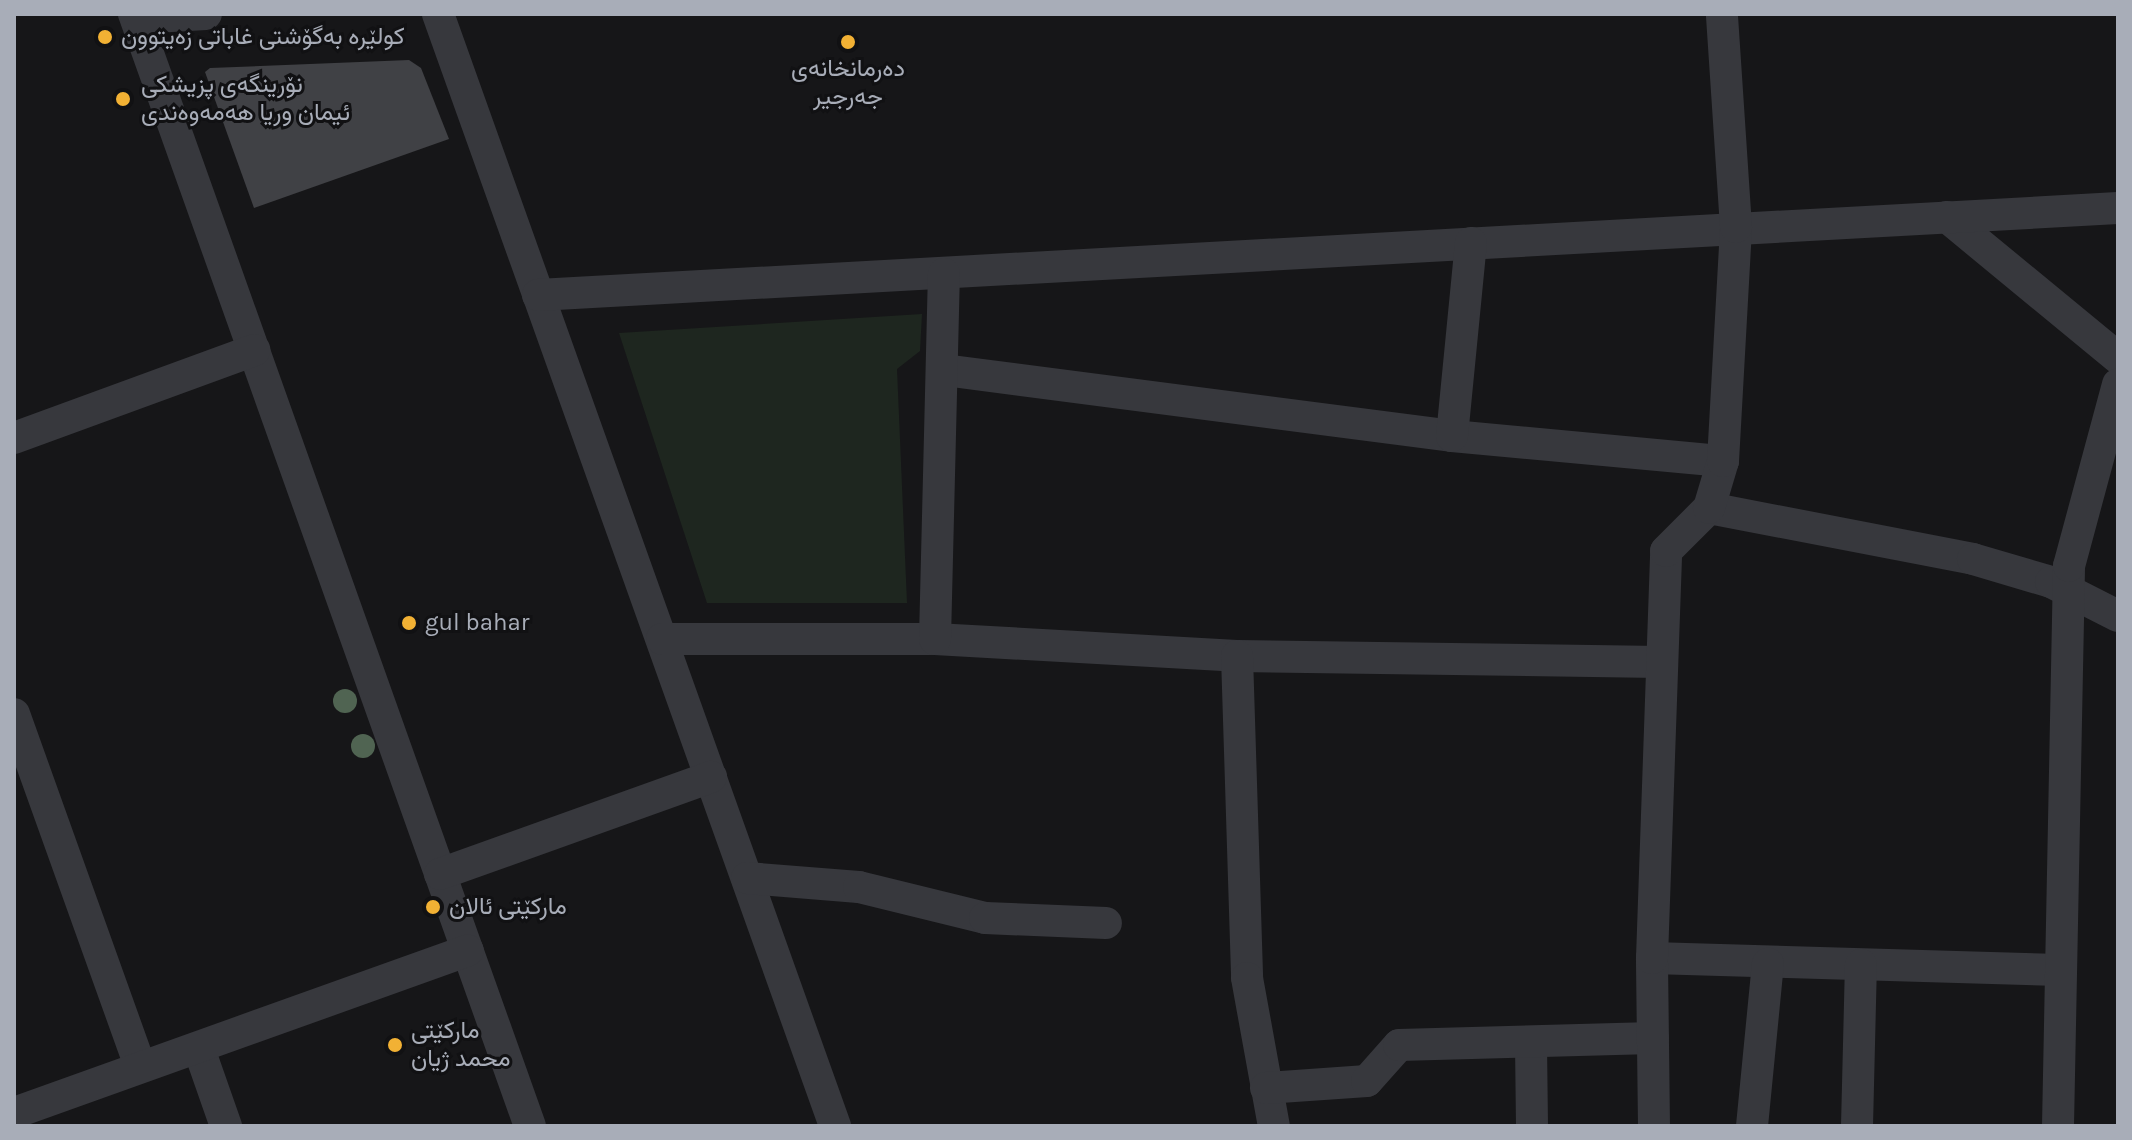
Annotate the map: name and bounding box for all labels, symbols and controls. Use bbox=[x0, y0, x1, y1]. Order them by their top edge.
place label: کولێرە بەگۆشتی غاباتی زەیتوون bbox=[121, 23, 405, 51]
marker: کولێرە بەگۆشتی غاباتی زەیتوون bbox=[96, 28, 114, 46]
marker: دەرمانخانەی جەرجیر bbox=[839, 33, 857, 51]
place label: دەرمانخانەی جەرجیر bbox=[791, 55, 905, 111]
place label: نۆرینگەی پزیشکی ئیمان وریا هەمەوەندی bbox=[141, 71, 350, 127]
marker: نۆرینگەی پزیشکی ئیمان وریا هەمەوەندی bbox=[112, 88, 134, 110]
place label: gul bahar bbox=[425, 609, 529, 637]
marker: gul bahar bbox=[400, 614, 418, 632]
place label: مارکێتی ئالان bbox=[449, 893, 567, 921]
marker: مارکێتی ئالان bbox=[424, 898, 442, 916]
place label: مارکێتی محمد ژیان bbox=[411, 1017, 511, 1073]
marker: مارکێتی محمد ژیان bbox=[386, 1036, 404, 1054]

